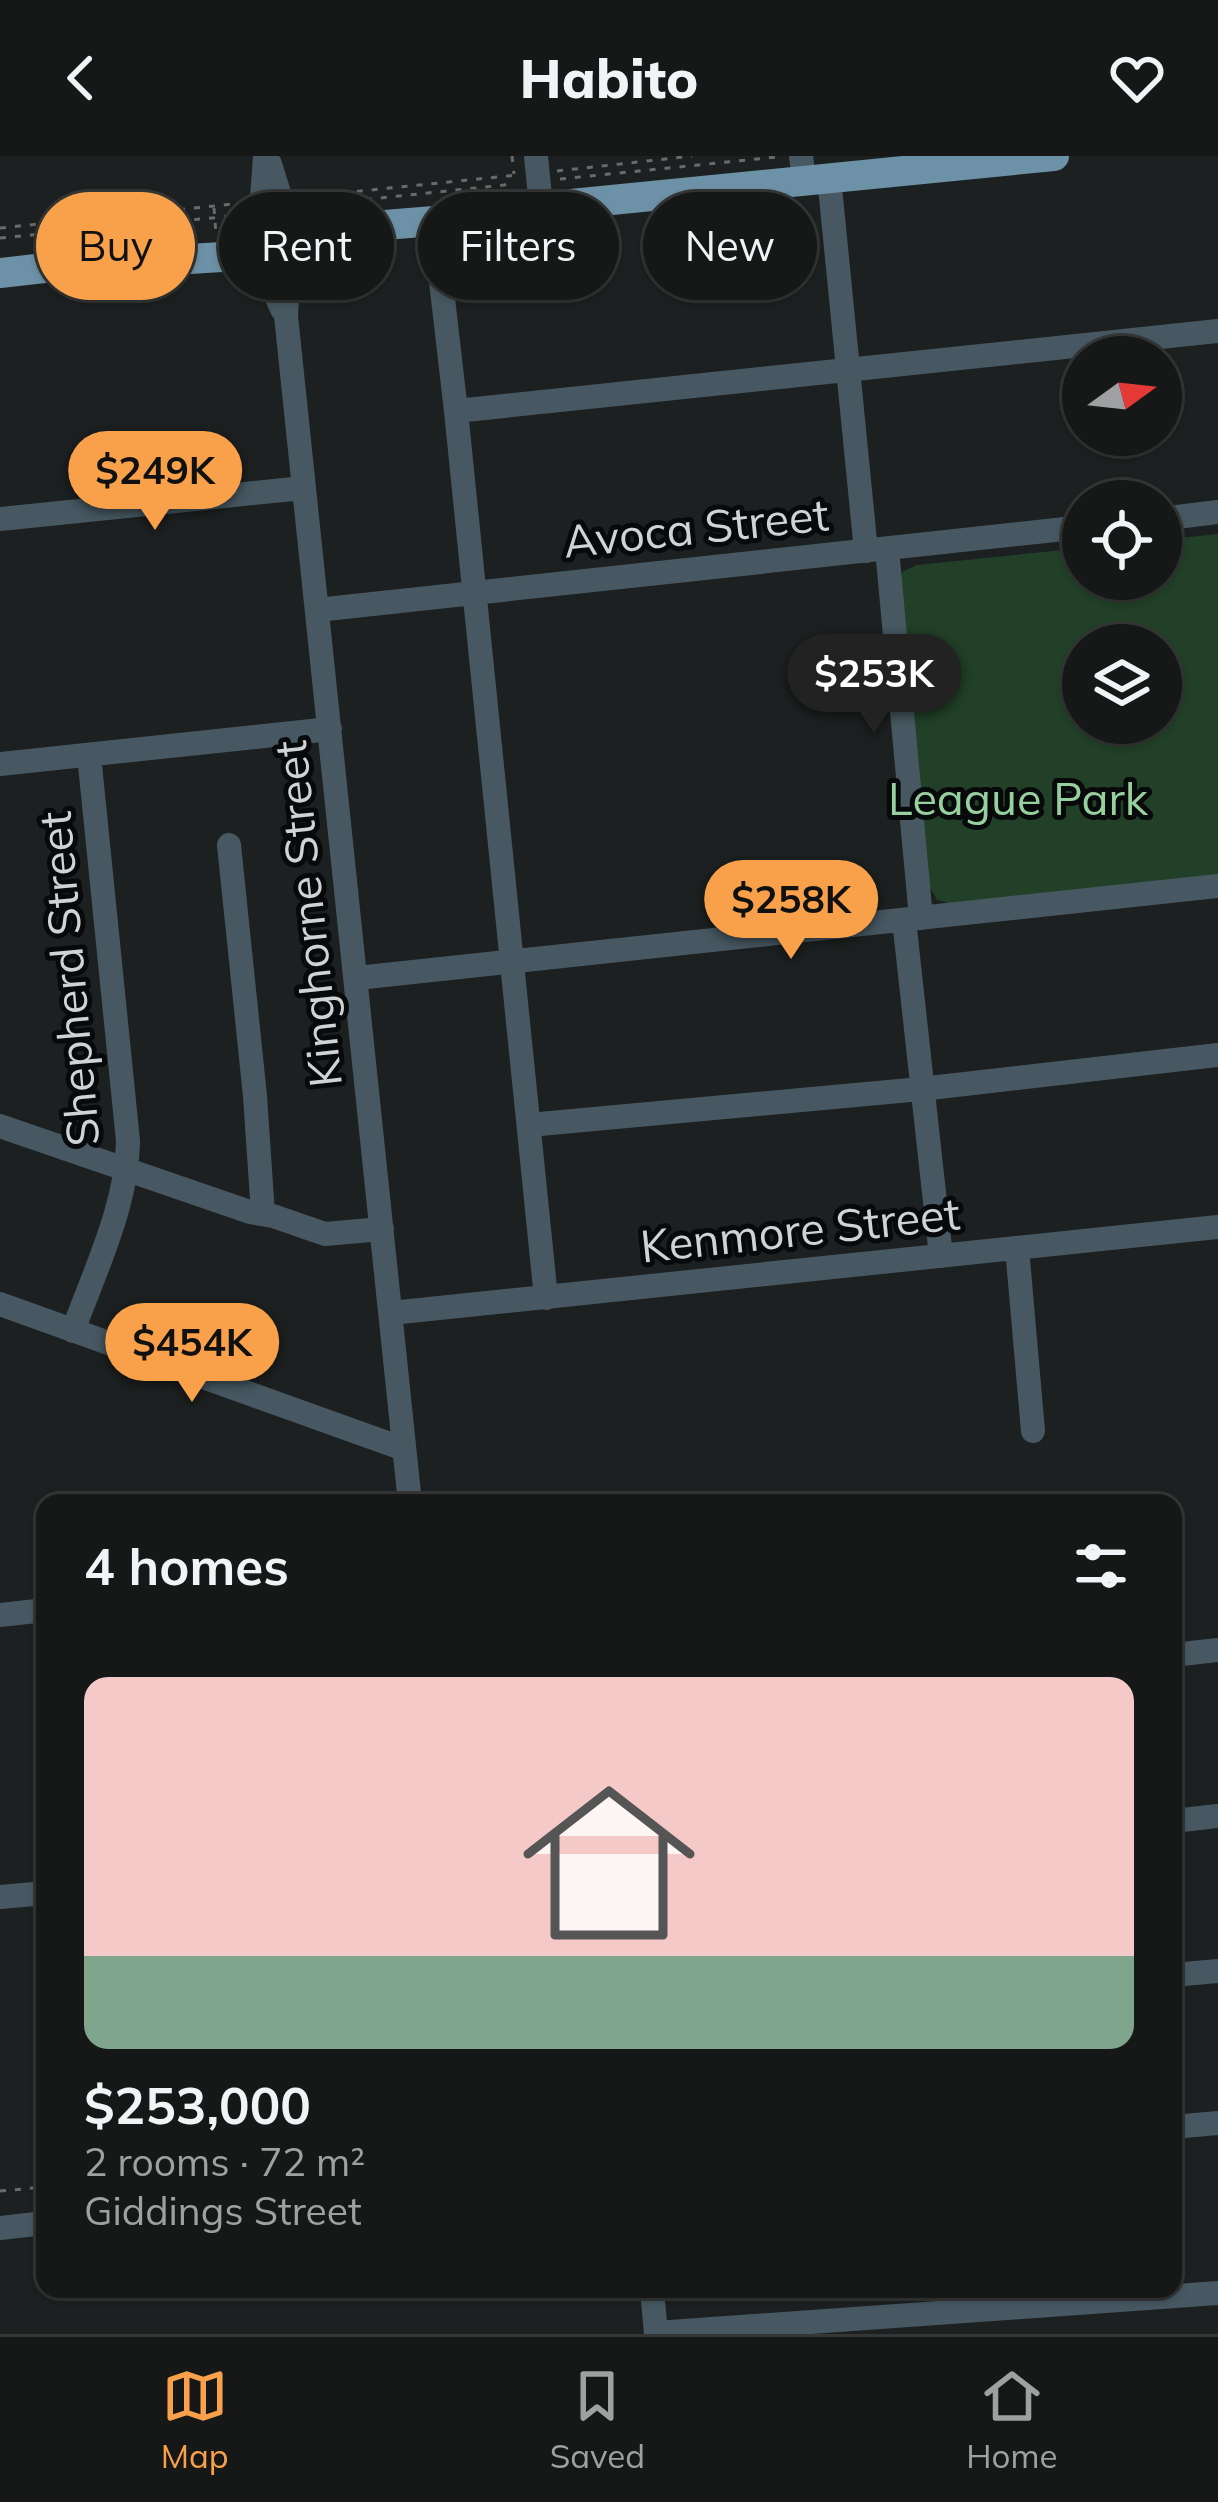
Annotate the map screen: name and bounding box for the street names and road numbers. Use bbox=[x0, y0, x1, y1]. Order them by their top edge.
street label: Avoca Street bbox=[561, 485, 831, 569]
street label: Kinghorne Street bbox=[261, 738, 353, 1090]
street label: Shepherd Street bbox=[25, 809, 111, 1149]
street label: Kenmore Street bbox=[638, 1184, 962, 1274]

